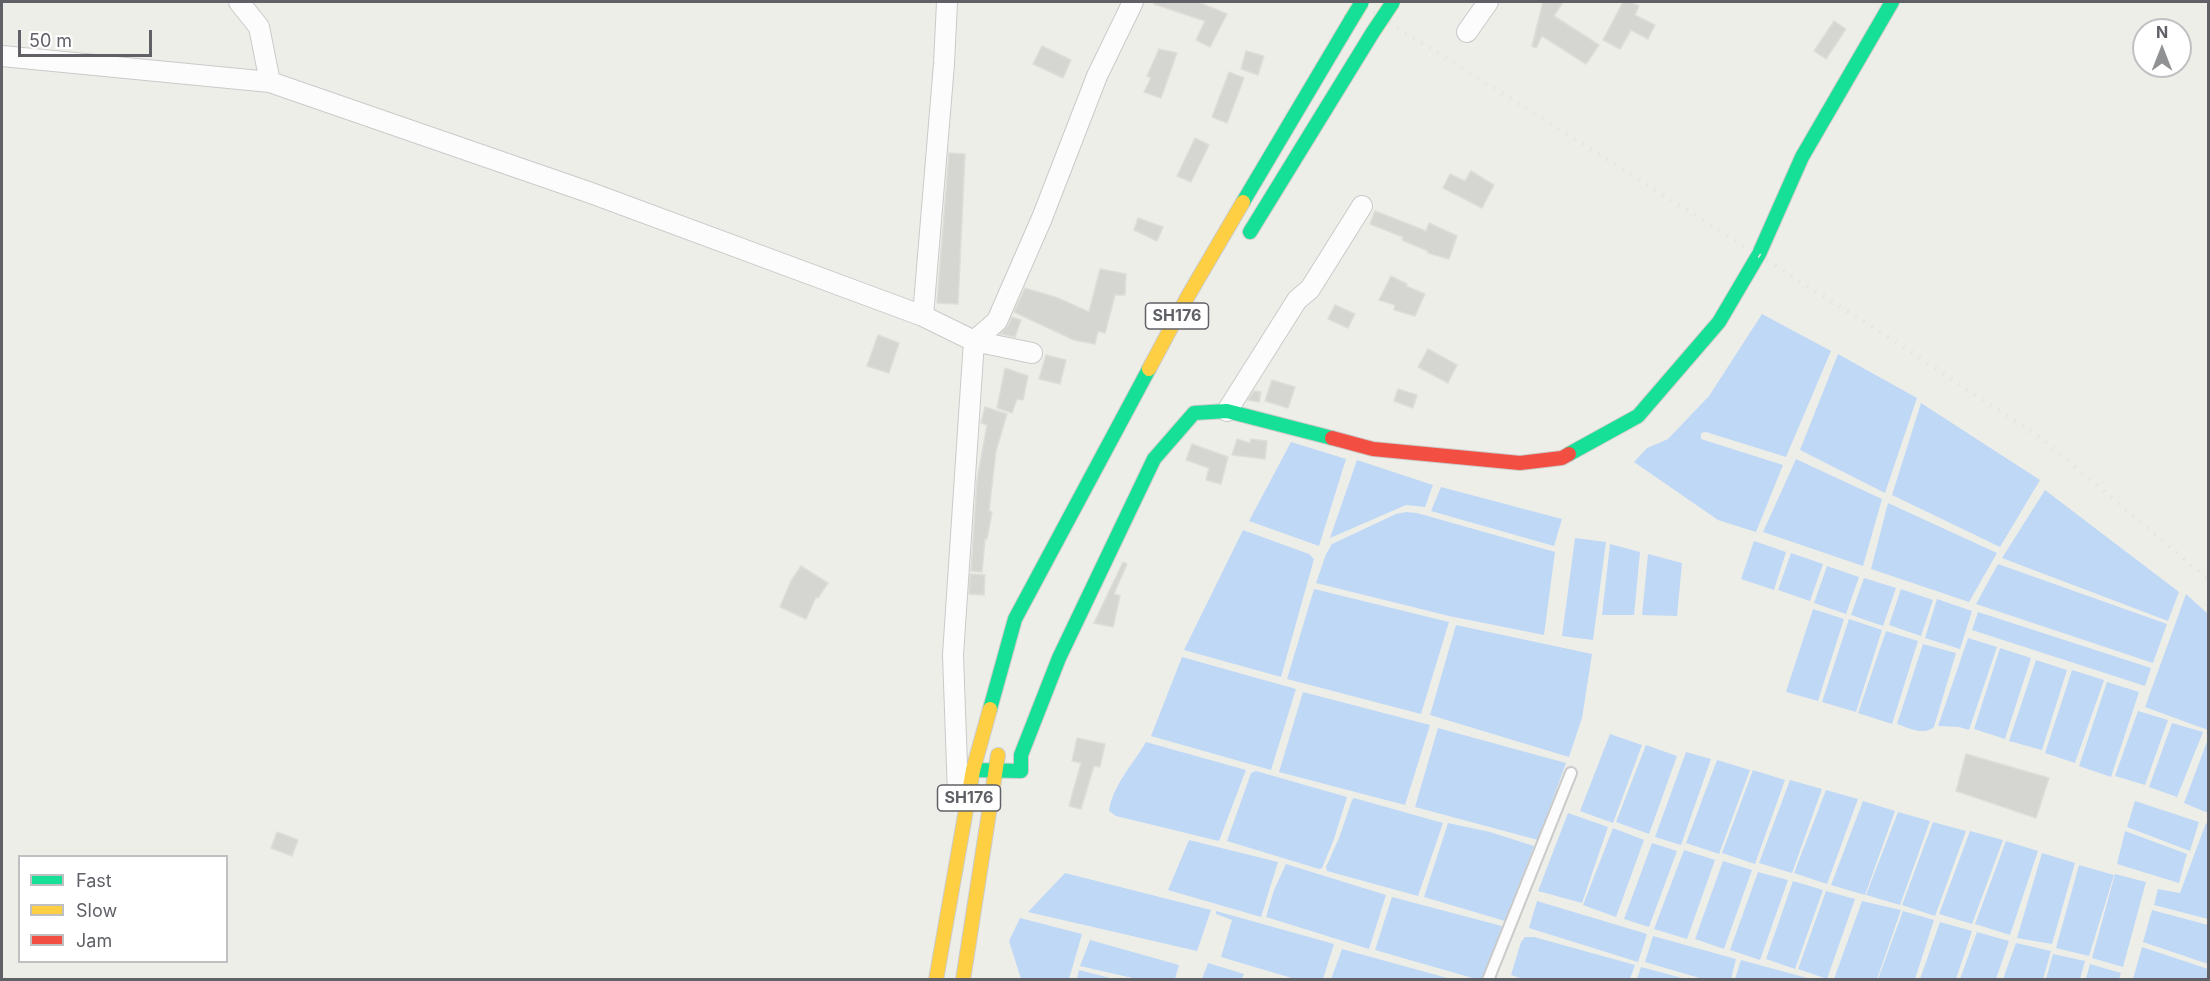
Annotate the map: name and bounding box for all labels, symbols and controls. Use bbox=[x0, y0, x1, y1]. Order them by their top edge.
scale bar bbox=[21, 18, 154, 56]
north arrow bbox=[2132, 18, 2192, 78]
text: N bbox=[2156, 22, 2168, 42]
text: 50 m bbox=[29, 30, 72, 51]
road number: SH176 bbox=[1146, 303, 1208, 329]
road number: SH176 bbox=[938, 785, 1000, 811]
legend bbox=[18, 855, 228, 963]
text: Fast bbox=[76, 870, 112, 891]
text: Slow bbox=[76, 900, 117, 921]
text: Jam bbox=[76, 930, 112, 951]

